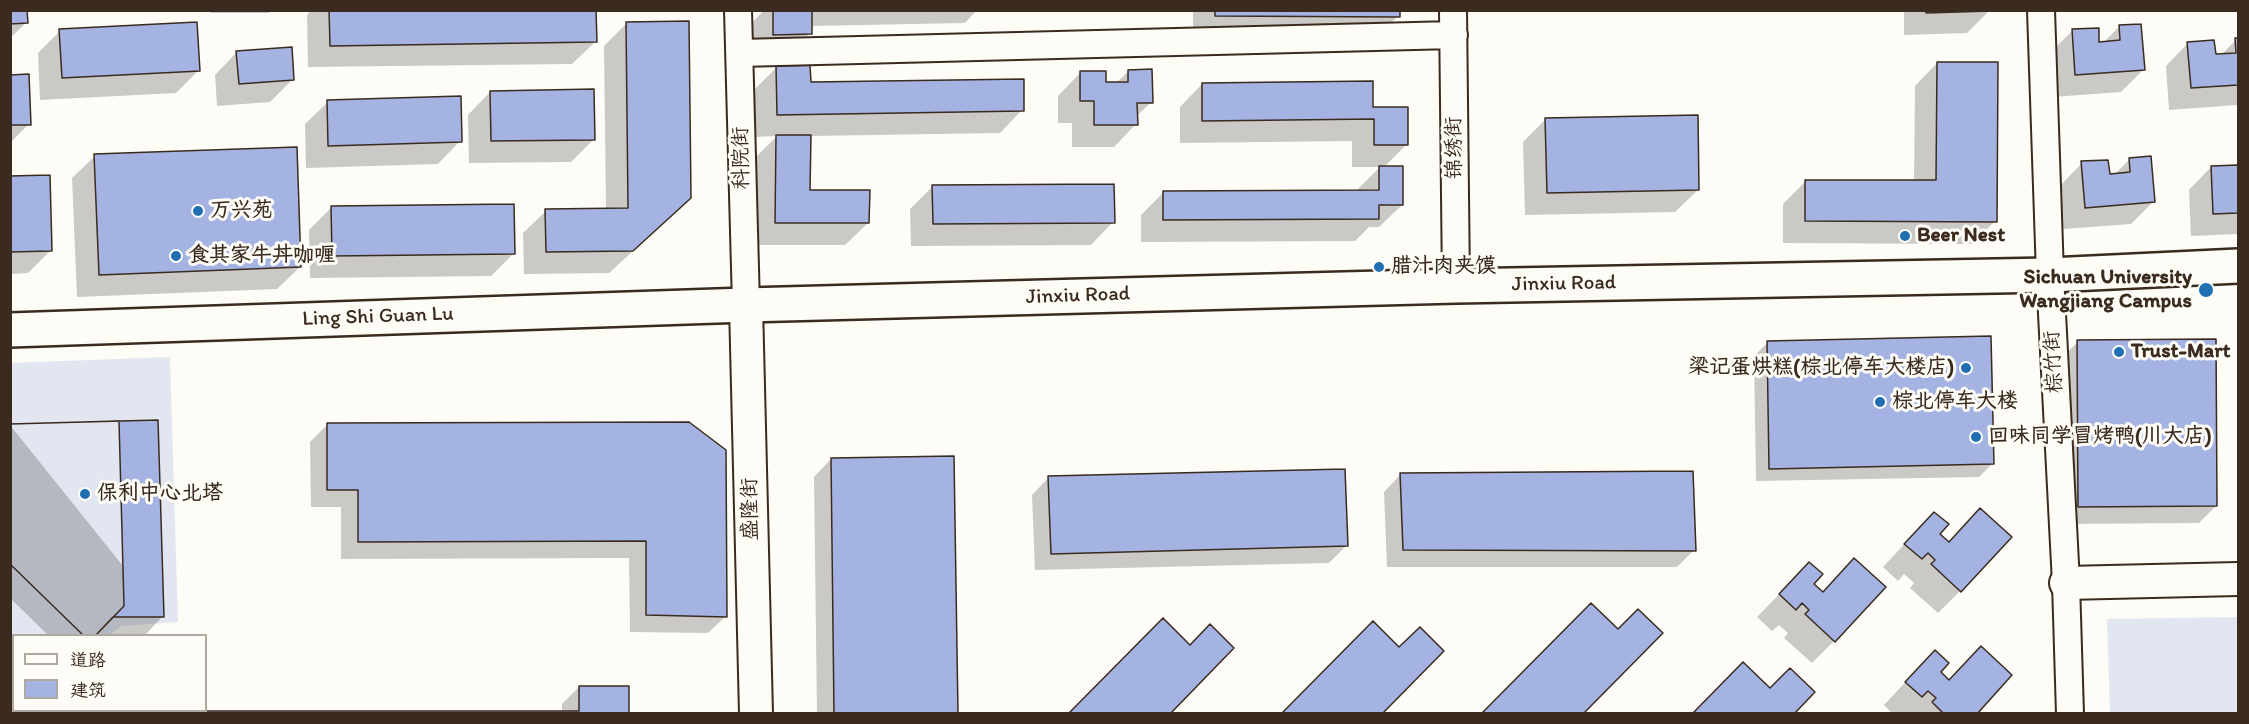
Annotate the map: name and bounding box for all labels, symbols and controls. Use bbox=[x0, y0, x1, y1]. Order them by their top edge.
street label: 锦绣街 bbox=[1442, 116, 1468, 180]
street label: 科院街 bbox=[729, 126, 755, 190]
place label: 万兴苑 bbox=[210, 198, 273, 224]
marker: 万兴苑 bbox=[191, 204, 205, 218]
place label: Beer Nest bbox=[1917, 223, 2005, 249]
marker: Beer Nest bbox=[1898, 229, 1912, 243]
place label: 食其家牛丼咖喱 bbox=[188, 243, 335, 269]
marker: 食其家牛丼咖喱 bbox=[169, 249, 183, 263]
place label: 腊汁肉夹馍 bbox=[1391, 254, 1496, 280]
marker: 腊汁肉夹馍 bbox=[1372, 260, 1386, 274]
place label: Sichuan University Wangjiang Campus bbox=[2019, 265, 2192, 315]
street label: Jinxiu Road bbox=[1512, 270, 1616, 298]
marker: Sichuan University Wangjiang Campus bbox=[2197, 281, 2215, 299]
street label: Jinxiu Road bbox=[1025, 282, 1131, 310]
street label: Ling Shi Guan Lu bbox=[302, 302, 454, 332]
street label: 棕竹街 bbox=[2040, 330, 2068, 394]
place label: Trust-Mart bbox=[2131, 339, 2230, 365]
marker: Trust-Mart bbox=[2112, 345, 2126, 359]
place label: 梁记蛋烘糕(棕北停车大楼店) bbox=[1688, 355, 1954, 381]
marker: 梁记蛋烘糕(棕北停车大楼店) bbox=[1959, 361, 1973, 375]
place label: 棕北停车大楼 bbox=[1892, 389, 2018, 415]
marker: 棕北停车大楼 bbox=[1873, 395, 1887, 409]
place label: 回味同学冒烤鸭(川大店) bbox=[1988, 424, 2212, 450]
marker: 回味同学冒烤鸭(川大店) bbox=[1969, 430, 1983, 444]
street label: 盛隆街 bbox=[738, 477, 764, 541]
place label: 保利中心北塔 bbox=[97, 481, 223, 507]
marker: 保利中心北塔 bbox=[78, 487, 92, 501]
legend bbox=[12, 634, 207, 712]
text: 道路 bbox=[70, 649, 106, 671]
text: 建筑 bbox=[70, 679, 106, 701]

